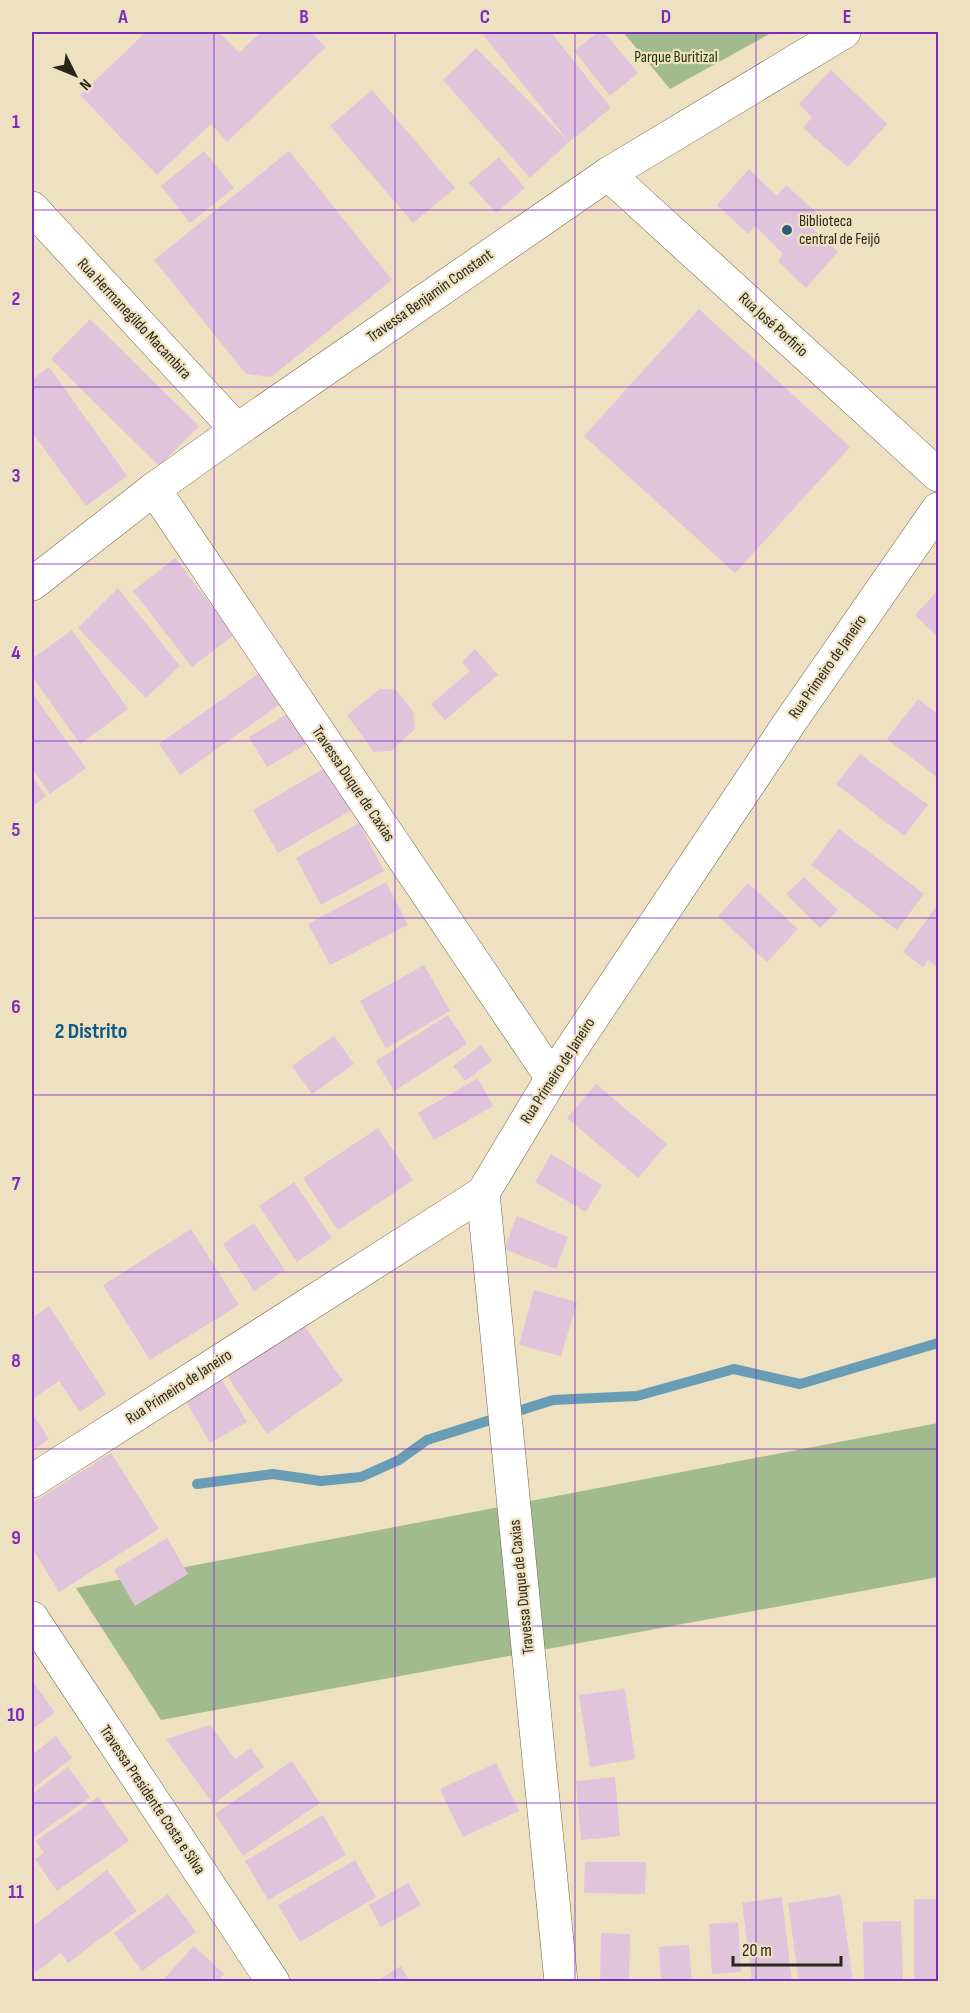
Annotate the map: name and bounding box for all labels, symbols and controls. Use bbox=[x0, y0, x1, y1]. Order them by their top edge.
text: A bbox=[117, 5, 128, 29]
text: B bbox=[299, 5, 309, 29]
text: C bbox=[480, 5, 490, 29]
text: D bbox=[661, 5, 671, 29]
text: E bbox=[843, 5, 851, 29]
north arrow bbox=[45, 45, 105, 105]
park label: Parque Buritizal bbox=[634, 48, 718, 67]
text: N bbox=[75, 75, 95, 94]
text: 1 bbox=[12, 110, 20, 134]
place label: Biblioteca central de Feijó bbox=[799, 212, 880, 249]
marker: Biblioteca central de Feijó bbox=[780, 223, 794, 237]
street label: Travessa Benjamin Constant bbox=[363, 245, 497, 347]
street label: Rua Hermanegildo Macambira bbox=[73, 255, 195, 383]
text: 2 bbox=[12, 287, 20, 311]
street label: Rua José Porfirio bbox=[734, 289, 812, 361]
text: 3 bbox=[12, 464, 21, 488]
street label: Rua Primeiro de Janeiro bbox=[785, 611, 871, 723]
text: 4 bbox=[11, 641, 21, 665]
street label: Travessa Duque de Caxias bbox=[307, 723, 399, 846]
text: 5 bbox=[12, 818, 21, 842]
text: 6 bbox=[11, 995, 21, 1019]
street label: Rua Primeiro de Janeiro bbox=[517, 1014, 599, 1128]
district label: 2 Distrito bbox=[55, 1018, 127, 1045]
text: 7 bbox=[12, 1172, 21, 1196]
street label: Rua Primeiro de Janeiro bbox=[122, 1346, 236, 1428]
text: 8 bbox=[11, 1349, 21, 1373]
street label: Travessa Duque de Caxias bbox=[505, 1519, 539, 1655]
text: 9 bbox=[11, 1526, 21, 1550]
text: 10 bbox=[7, 1703, 25, 1727]
street label: Travessa Presidente Costa e Silva bbox=[95, 1722, 209, 1878]
text: 11 bbox=[8, 1880, 24, 1904]
scale bar bbox=[733, 1929, 841, 1967]
text: 20 m bbox=[742, 1940, 772, 1961]

